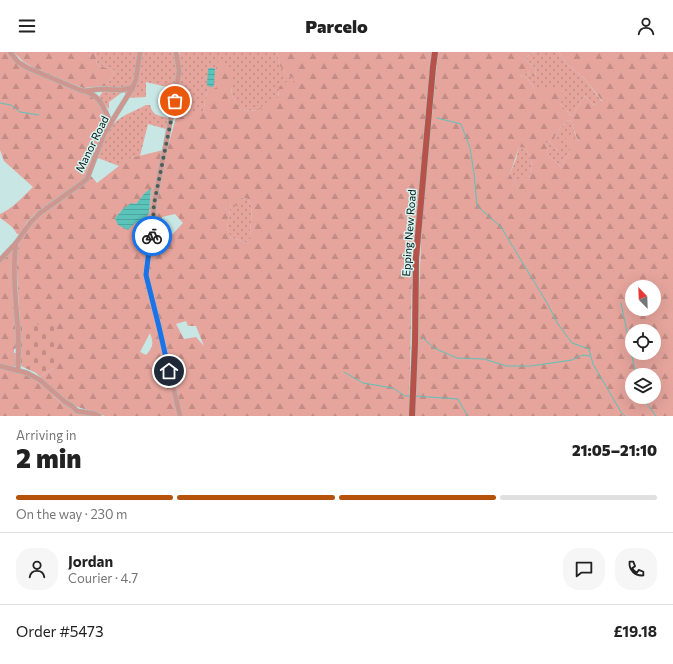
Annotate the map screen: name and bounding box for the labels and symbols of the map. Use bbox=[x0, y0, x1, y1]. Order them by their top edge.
pin bbox=[158, 84, 192, 118]
street label: Manor Road bbox=[72, 113, 111, 174]
street label: Epping New Road bbox=[399, 189, 418, 277]
courier bbox=[132, 216, 172, 256]
north arrow bbox=[625, 280, 661, 316]
pin bbox=[152, 354, 186, 388]

